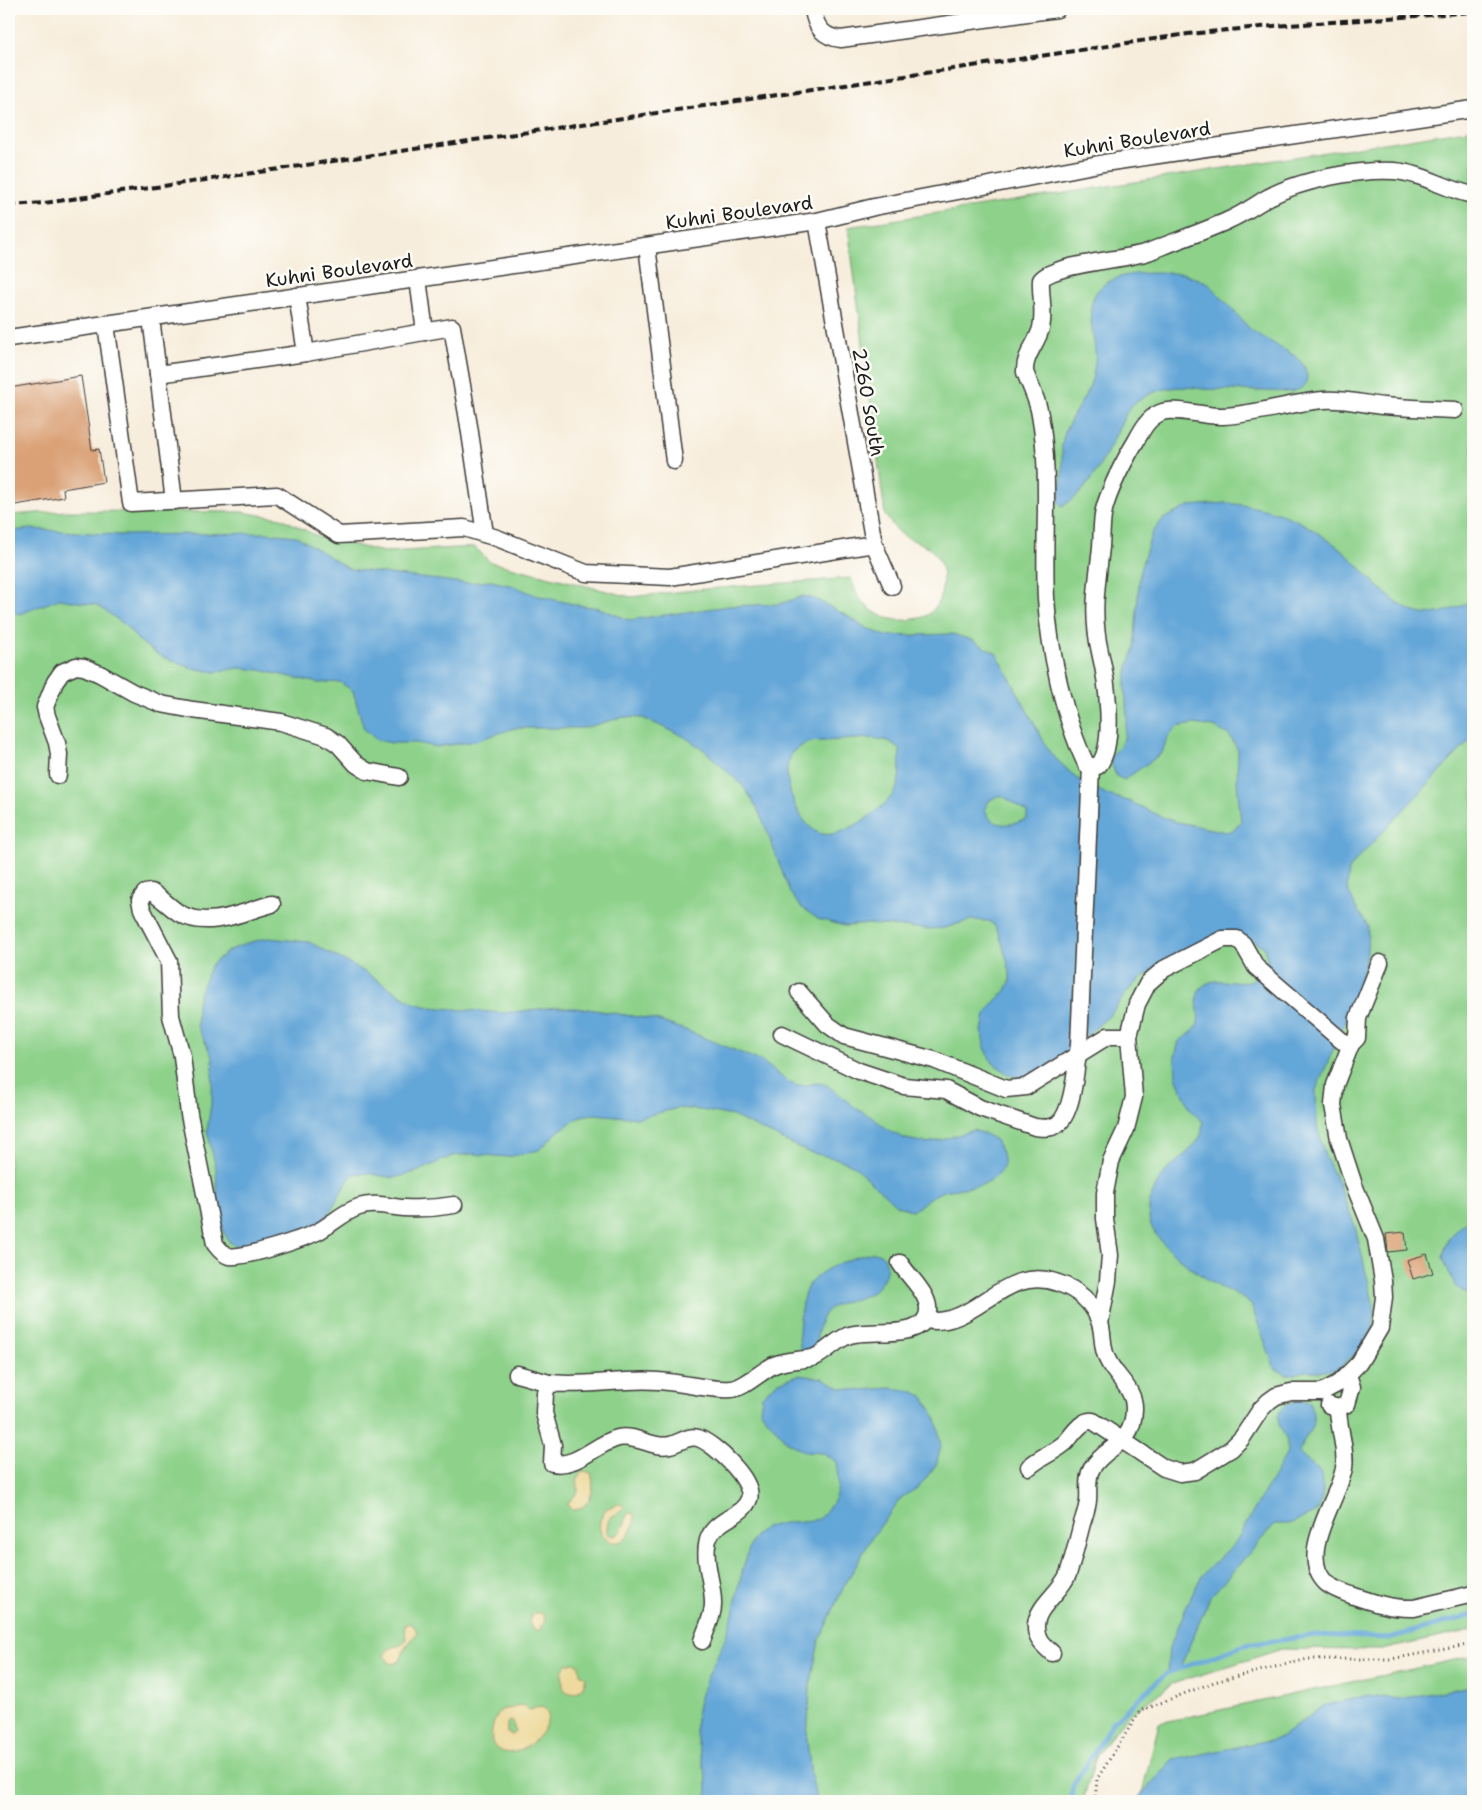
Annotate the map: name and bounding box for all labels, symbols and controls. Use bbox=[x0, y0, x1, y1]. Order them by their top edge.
street label: Kuhni Boulevard bbox=[1062, 116, 1212, 163]
street label: Kuhni Boulevard bbox=[664, 190, 814, 235]
street label: Kuhni Boulevard bbox=[264, 248, 414, 293]
street label: 2260 South bbox=[847, 346, 890, 458]

